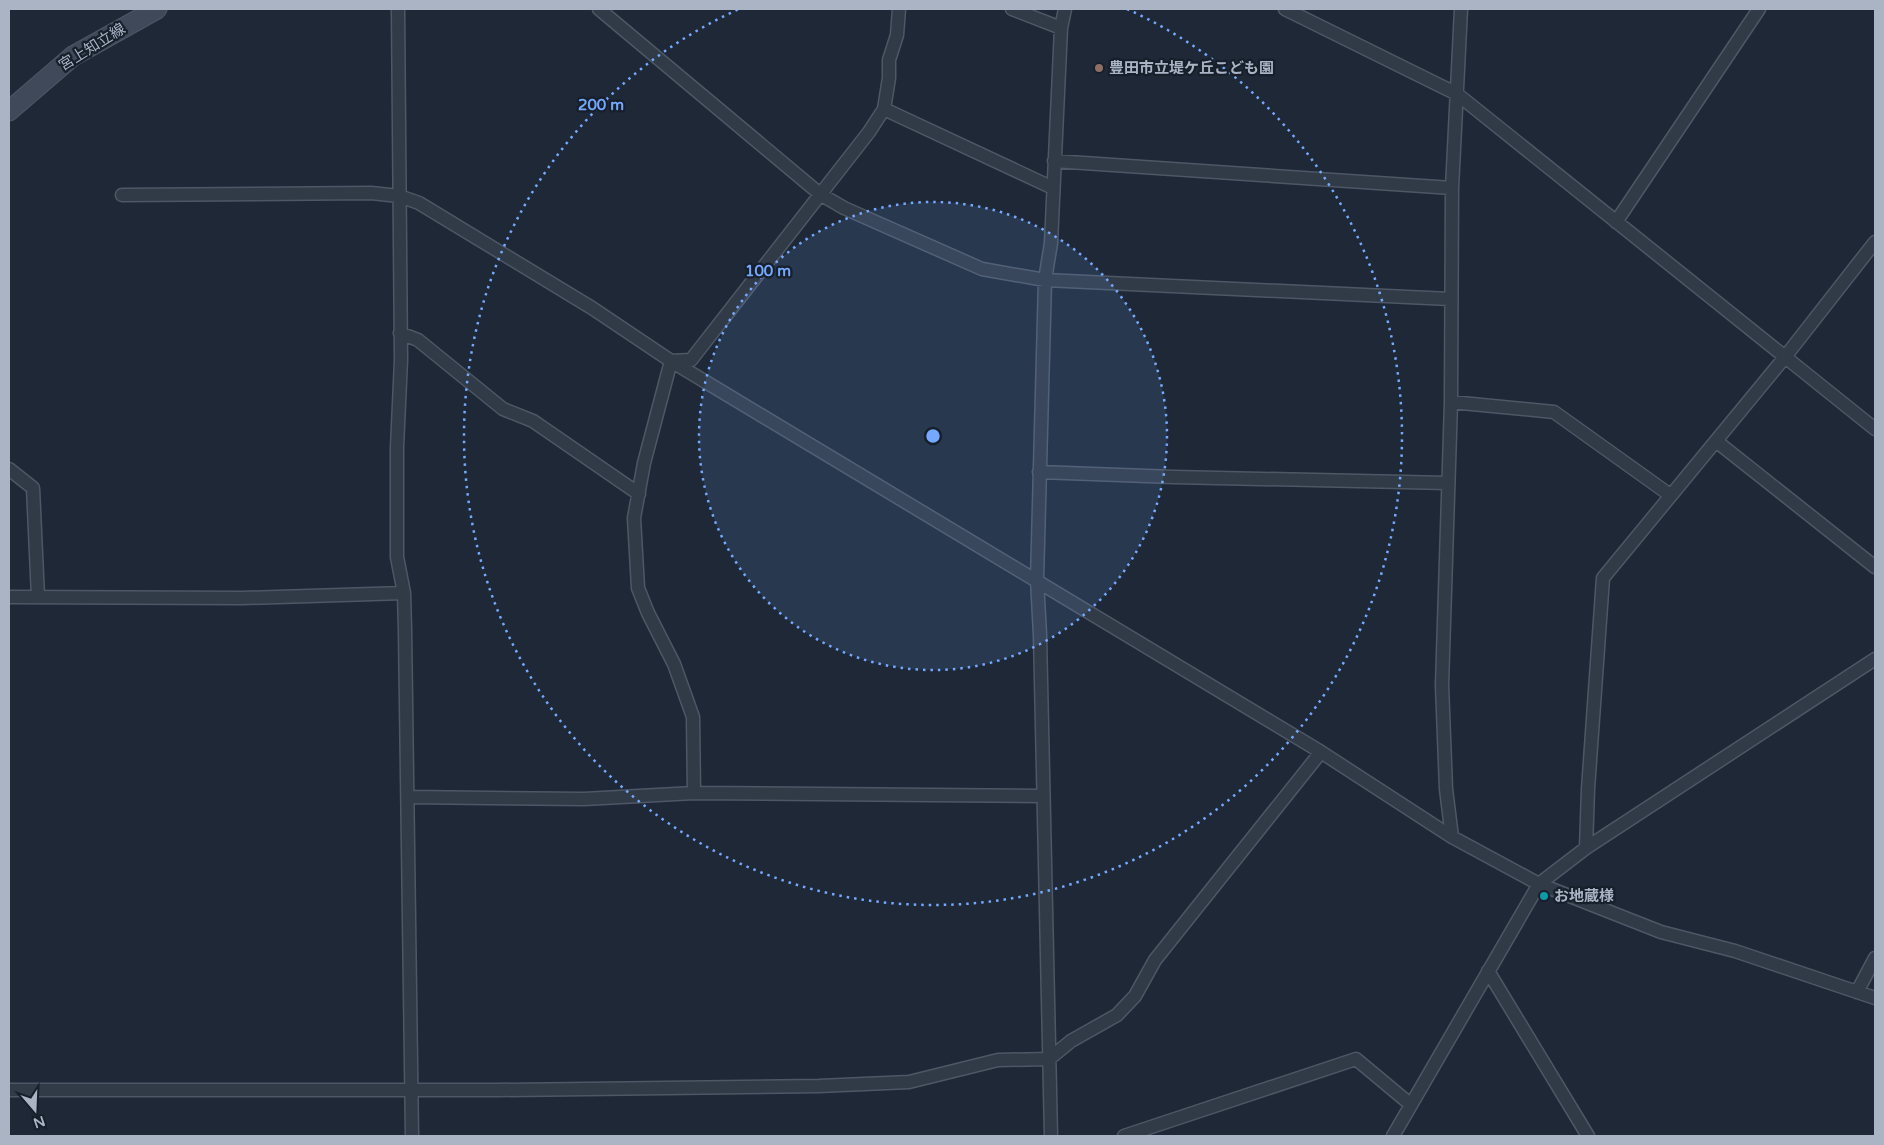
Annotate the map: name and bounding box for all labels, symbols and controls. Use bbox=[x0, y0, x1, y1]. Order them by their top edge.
street label: 宮上知立線 bbox=[55, 19, 129, 75]
place label: 豊田市立堤ケ丘こども園 bbox=[1109, 59, 1274, 77]
marker: 豊田市立堤ケ丘こども園 bbox=[1093, 62, 1105, 74]
text: 200 m bbox=[578, 96, 624, 114]
text: 100 m bbox=[745, 262, 791, 280]
centre of rings bbox=[924, 427, 942, 445]
place label: お地蔵様 bbox=[1554, 887, 1614, 905]
marker: お地蔵様 bbox=[1538, 890, 1550, 902]
north arrow bbox=[10, 1085, 60, 1135]
text: N bbox=[31, 1112, 47, 1132]

